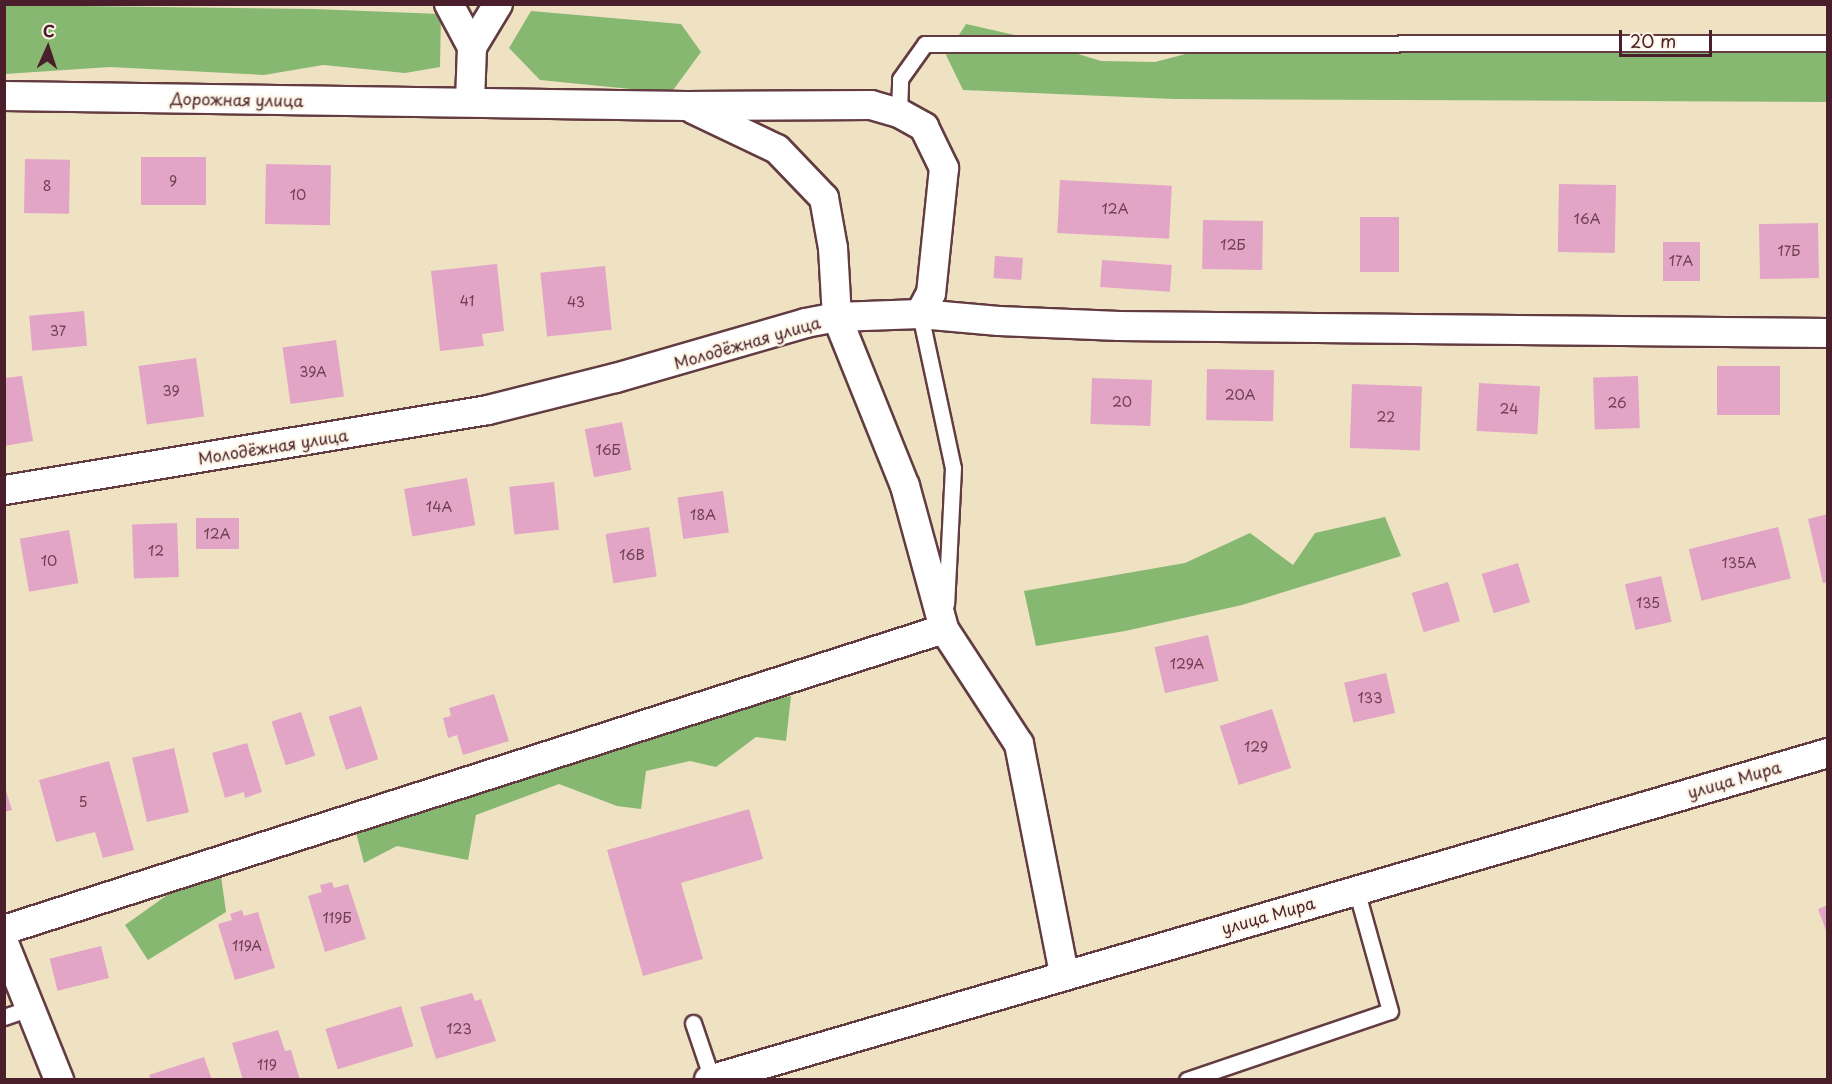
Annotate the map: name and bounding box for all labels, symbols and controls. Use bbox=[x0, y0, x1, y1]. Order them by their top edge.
north arrow bbox=[18, 18, 78, 78]
text: С bbox=[42, 18, 56, 42]
scale bar bbox=[1622, 18, 1715, 56]
text: 20 m bbox=[1630, 27, 1676, 54]
street label: Дорожная улица bbox=[170, 88, 304, 110]
house number: 9 bbox=[169, 173, 177, 189]
house number: 8 bbox=[43, 178, 51, 194]
house number: 10 bbox=[290, 187, 306, 203]
house number: 12А bbox=[1102, 201, 1128, 217]
house number: 16А bbox=[1574, 211, 1600, 227]
house number: 12Б bbox=[1220, 237, 1246, 253]
house number: 17Б bbox=[1778, 243, 1800, 259]
house number: 17А bbox=[1669, 253, 1693, 269]
house number: 41 bbox=[460, 293, 474, 309]
house number: 43 bbox=[567, 294, 585, 310]
street label: Молодёжная улица bbox=[671, 312, 823, 372]
house number: 37 bbox=[50, 323, 66, 339]
house number: 39А bbox=[299, 364, 327, 380]
house number: 39 bbox=[162, 383, 180, 399]
house number: 20А bbox=[1225, 387, 1255, 403]
house number: 20 bbox=[1112, 394, 1132, 410]
house number: 26 bbox=[1607, 395, 1627, 411]
house number: 24 bbox=[1500, 401, 1518, 417]
house number: 22 bbox=[1377, 409, 1395, 425]
street label: Молодёжная улица bbox=[196, 425, 350, 467]
house number: 16Б bbox=[595, 442, 621, 458]
house number: 14А bbox=[426, 499, 452, 515]
house number: 18А bbox=[690, 507, 716, 523]
house number: 12А bbox=[204, 526, 230, 542]
house number: 12 bbox=[148, 543, 164, 559]
house number: 16В bbox=[619, 547, 645, 563]
house number: 10 bbox=[41, 553, 57, 569]
house number: 135А bbox=[1722, 555, 1756, 571]
house number: 135 bbox=[1636, 595, 1660, 611]
house number: 129А bbox=[1170, 656, 1204, 672]
house number: 133 bbox=[1357, 690, 1383, 706]
house number: 129 bbox=[1244, 739, 1268, 755]
street label: улица Мира bbox=[1685, 756, 1783, 802]
house number: 5 bbox=[78, 794, 88, 810]
street label: улица Мира bbox=[1219, 892, 1317, 938]
house number: 119Б bbox=[322, 910, 352, 926]
house number: 119А bbox=[232, 938, 262, 954]
house number: 123 bbox=[446, 1021, 472, 1037]
house number: 119 bbox=[257, 1057, 277, 1073]

